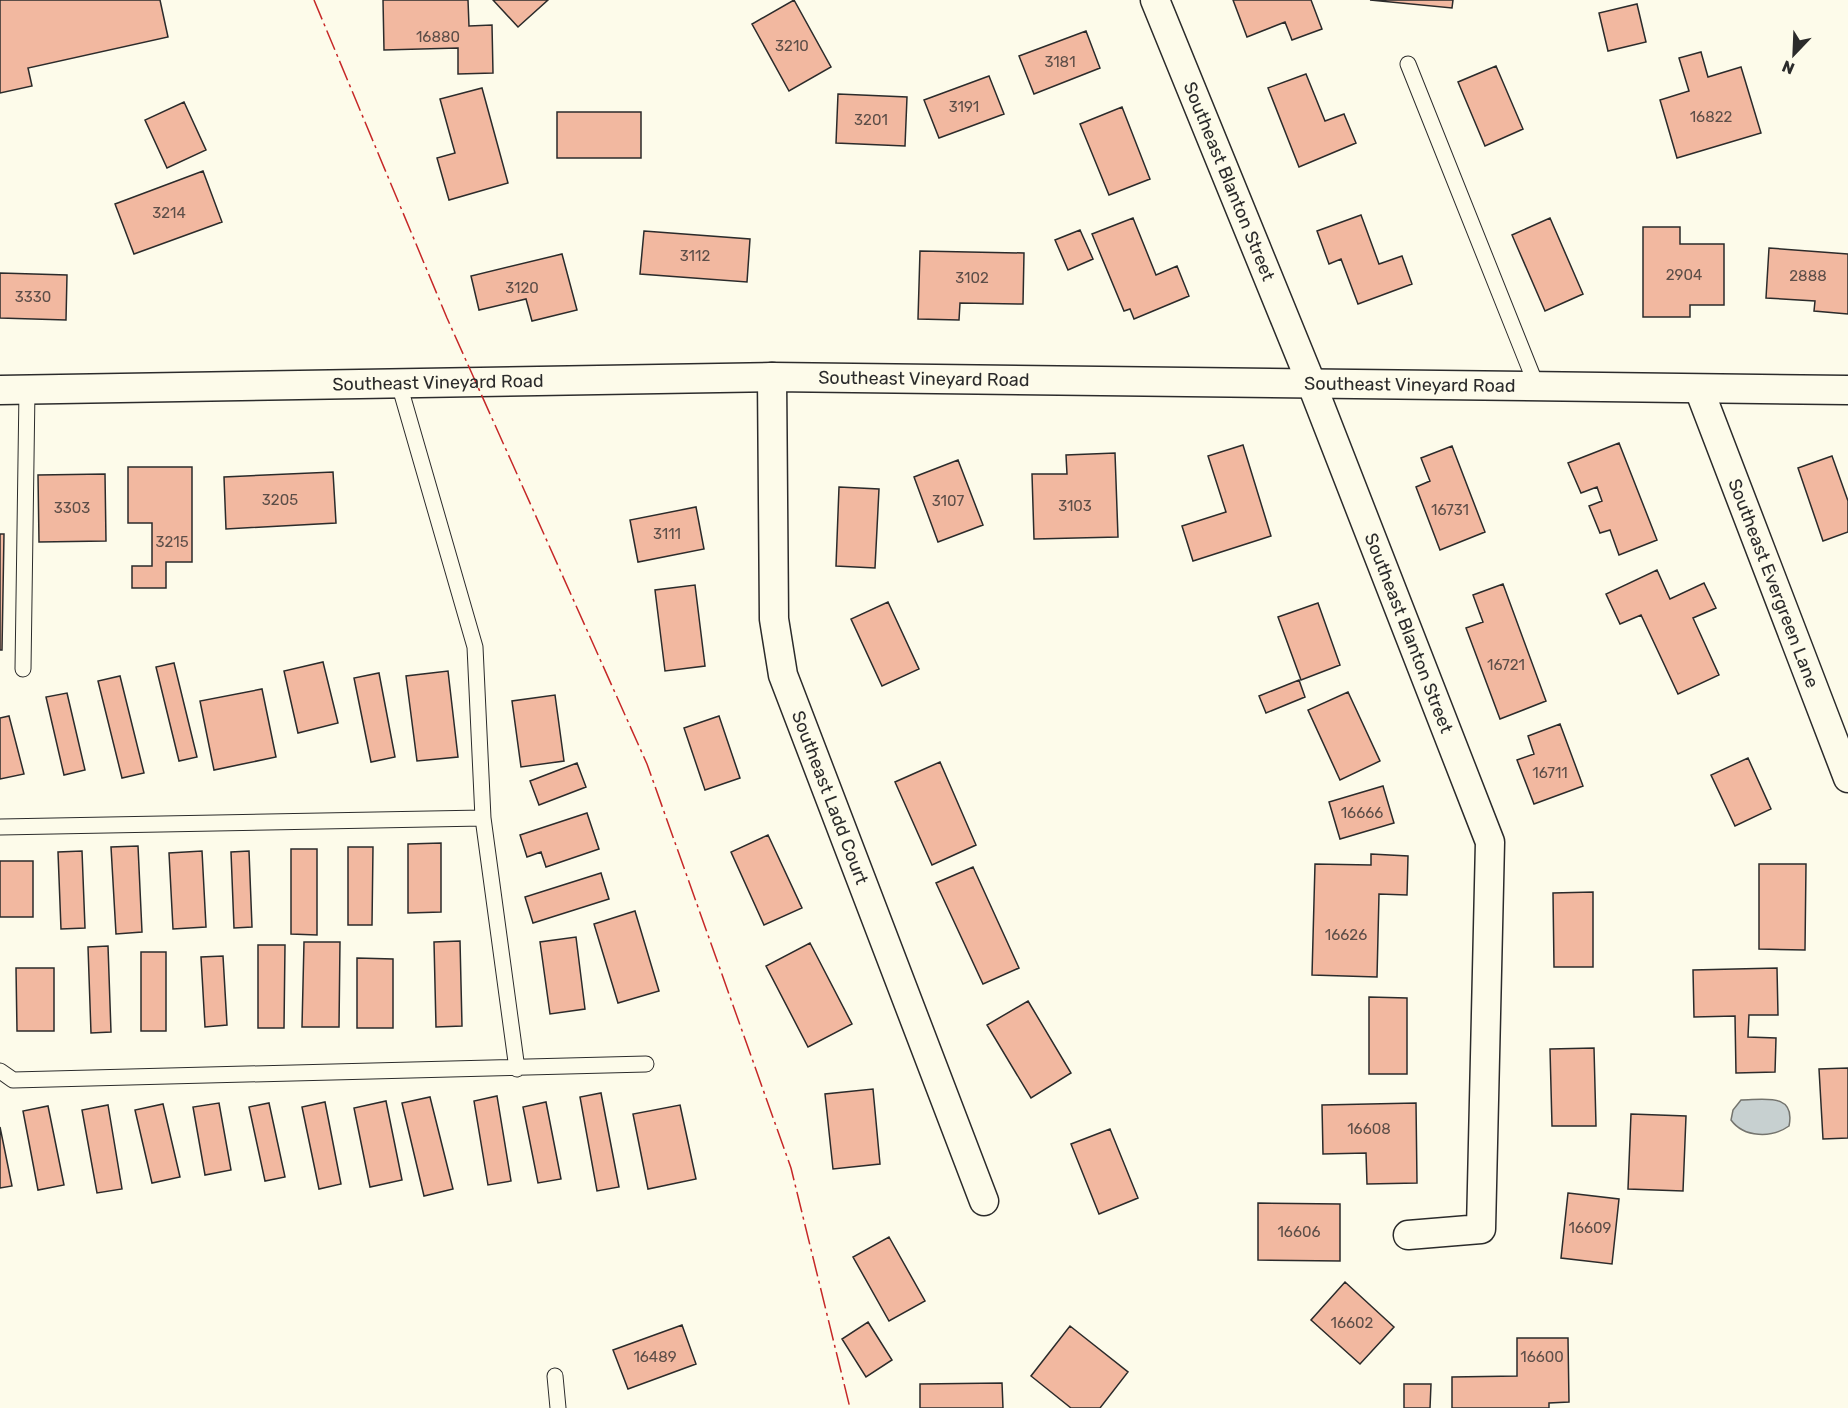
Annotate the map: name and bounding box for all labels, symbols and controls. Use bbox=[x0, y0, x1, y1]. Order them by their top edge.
north arrow bbox=[1764, 24, 1824, 84]
house number: 16880 bbox=[416, 28, 460, 46]
house number: 3210 bbox=[775, 37, 809, 55]
house number: 3181 bbox=[1044, 53, 1076, 71]
text: N bbox=[1779, 56, 1797, 78]
street label: Southeast Blanton Street bbox=[1179, 79, 1279, 284]
house number: 3191 bbox=[949, 98, 979, 116]
house number: 16822 bbox=[1690, 108, 1732, 126]
house number: 3201 bbox=[854, 111, 888, 129]
house number: 3214 bbox=[152, 204, 186, 222]
house number: 3112 bbox=[680, 247, 710, 265]
house number: 2904 bbox=[1666, 266, 1702, 284]
house number: 2888 bbox=[1789, 267, 1827, 285]
house number: 3102 bbox=[955, 269, 989, 287]
house number: 3120 bbox=[505, 279, 539, 297]
house number: 3330 bbox=[15, 288, 51, 306]
street label: Southeast Vineyard Road bbox=[818, 367, 1030, 391]
street label: Southeast Vineyard Road bbox=[332, 370, 544, 395]
street label: Southeast Vineyard Road bbox=[1304, 372, 1516, 397]
street label: Southeast Evergreen Lane bbox=[1723, 476, 1823, 691]
house number: 3205 bbox=[262, 491, 298, 509]
house number: 3107 bbox=[932, 492, 964, 510]
house number: 3103 bbox=[1058, 497, 1092, 515]
house number: 3303 bbox=[54, 499, 90, 517]
house number: 16731 bbox=[1431, 501, 1469, 519]
house number: 3111 bbox=[653, 525, 681, 543]
street label: Southeast Blanton Street bbox=[1360, 530, 1458, 736]
house number: 3215 bbox=[155, 533, 189, 551]
house number: 16721 bbox=[1487, 656, 1525, 674]
street label: Southeast Ladd Court bbox=[787, 708, 873, 888]
house number: 16711 bbox=[1532, 764, 1568, 782]
house number: 16666 bbox=[1341, 804, 1383, 822]
house number: 16626 bbox=[1325, 926, 1367, 944]
house number: 16608 bbox=[1347, 1120, 1391, 1138]
house number: 16609 bbox=[1569, 1219, 1612, 1237]
house number: 16606 bbox=[1277, 1223, 1321, 1241]
house number: 16602 bbox=[1331, 1314, 1374, 1332]
house number: 16489 bbox=[633, 1348, 677, 1366]
house number: 16600 bbox=[1520, 1348, 1564, 1366]

